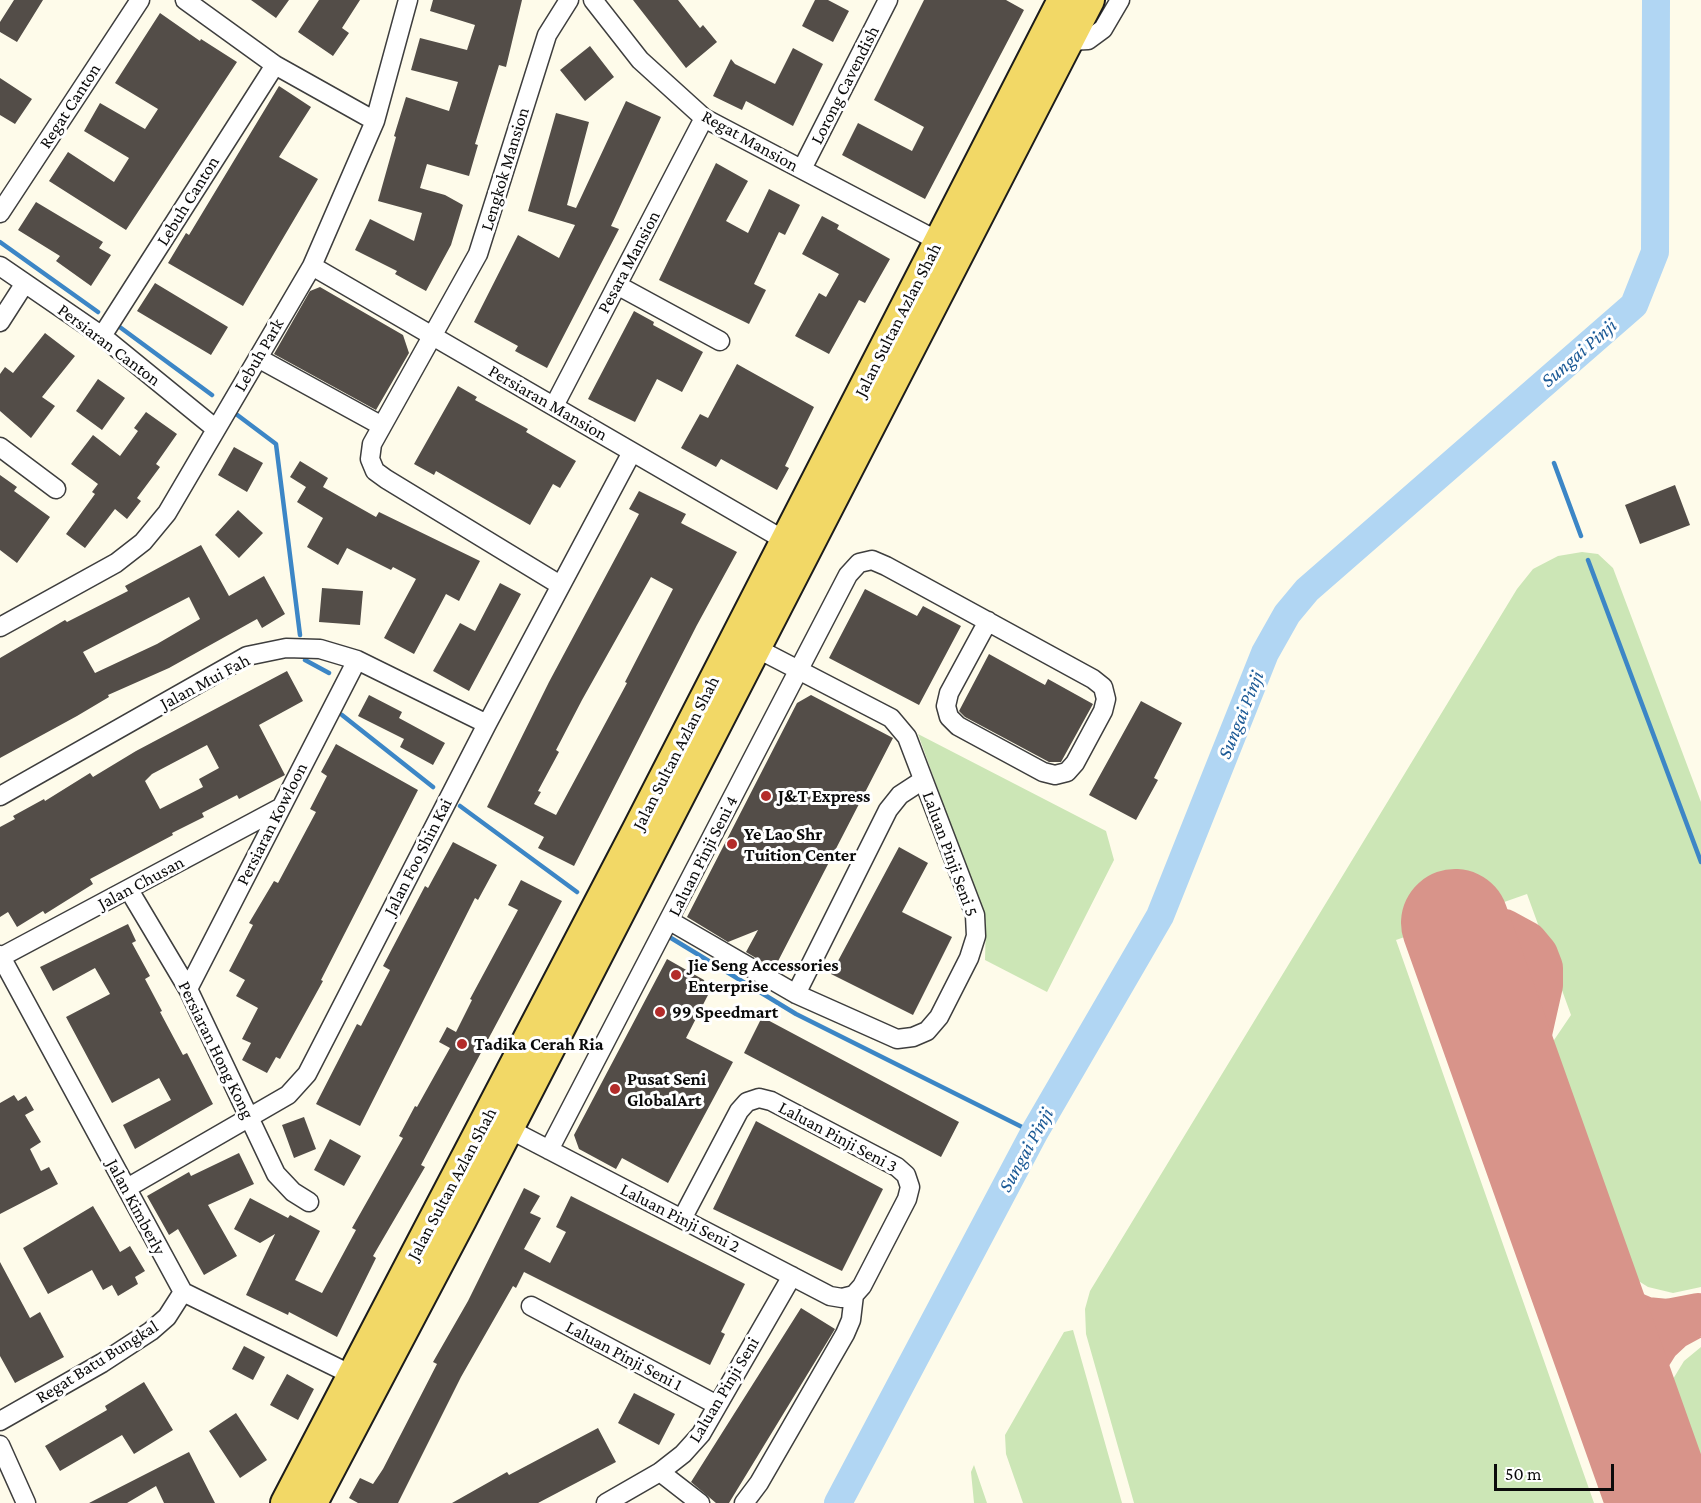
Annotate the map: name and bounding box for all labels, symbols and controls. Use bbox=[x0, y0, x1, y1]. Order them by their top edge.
street label: Lorong Cavendish bbox=[806, 22, 884, 148]
street label: Regat Canton bbox=[35, 59, 105, 153]
street label: Lengkok Mansion bbox=[476, 105, 534, 233]
street label: Regat Mansion bbox=[698, 106, 802, 176]
street label: Lebuh Canton bbox=[152, 152, 224, 250]
street label: Pesara Mansion bbox=[593, 207, 665, 317]
street label: Jalan Sultan Azlan Shah bbox=[850, 239, 946, 401]
street label: Persiaran Canton bbox=[53, 299, 165, 391]
water label: Sungai Pinji bbox=[1536, 314, 1622, 392]
street label: Lebuh Park bbox=[229, 315, 289, 395]
street label: Persiaran Mansion bbox=[485, 360, 611, 446]
street label: Jalan Mui Fah bbox=[156, 649, 254, 715]
water label: Sungai Pinji bbox=[1213, 668, 1269, 762]
street label: Jalan Sultan Azlan Shah bbox=[628, 672, 724, 834]
street label: Persiaran Kowloon bbox=[232, 759, 312, 889]
place label: J&T Express bbox=[778, 785, 870, 807]
marker: J&T Express bbox=[759, 789, 773, 803]
street label: Laluan Pinji Seni 5 bbox=[917, 789, 983, 919]
street label: Laluan Pinji Seni 4 bbox=[663, 792, 743, 920]
street label: Jalan Foo Shin Kai bbox=[379, 795, 457, 919]
place label: Ye Lao Shr Tuition Center bbox=[744, 823, 856, 866]
marker: Ye Lao Shr Tuition Center bbox=[725, 837, 739, 851]
street label: Jalan Chusan bbox=[94, 851, 188, 915]
place label: Jie Seng Accessories Enterprise bbox=[688, 954, 839, 996]
marker: Jie Seng Accessories Enterprise bbox=[669, 968, 683, 982]
street label: Persiaran Hong Kong bbox=[173, 978, 259, 1122]
place label: 99 Speedmart bbox=[672, 1001, 778, 1023]
marker: 99 Speedmart bbox=[653, 1005, 667, 1019]
place label: Tadika Cerah Ria bbox=[474, 1033, 603, 1055]
marker: Tadika Cerah Ria bbox=[455, 1037, 469, 1051]
place label: Pusat Seni GlobalArt bbox=[627, 1068, 706, 1110]
marker: Pusat Seni GlobalArt bbox=[608, 1082, 622, 1096]
street label: Laluan Pinji Seni 3 bbox=[775, 1097, 901, 1177]
street label: Jalan Sultan Azlan Shah bbox=[403, 1104, 501, 1264]
water label: Sungai Pinji bbox=[993, 1104, 1059, 1196]
street label: Jalan Kimberly bbox=[102, 1155, 170, 1259]
street label: Laluan Pinji Seni 2 bbox=[616, 1179, 744, 1257]
street label: Regat Batu Bungkal bbox=[32, 1316, 162, 1408]
street label: Laluan Pinji Seni 1 bbox=[562, 1316, 686, 1396]
street label: Laluan Pinji Seni bbox=[684, 1333, 764, 1447]
scale bar bbox=[1497, 1452, 1617, 1490]
text: 50 m bbox=[1505, 1464, 1542, 1484]

